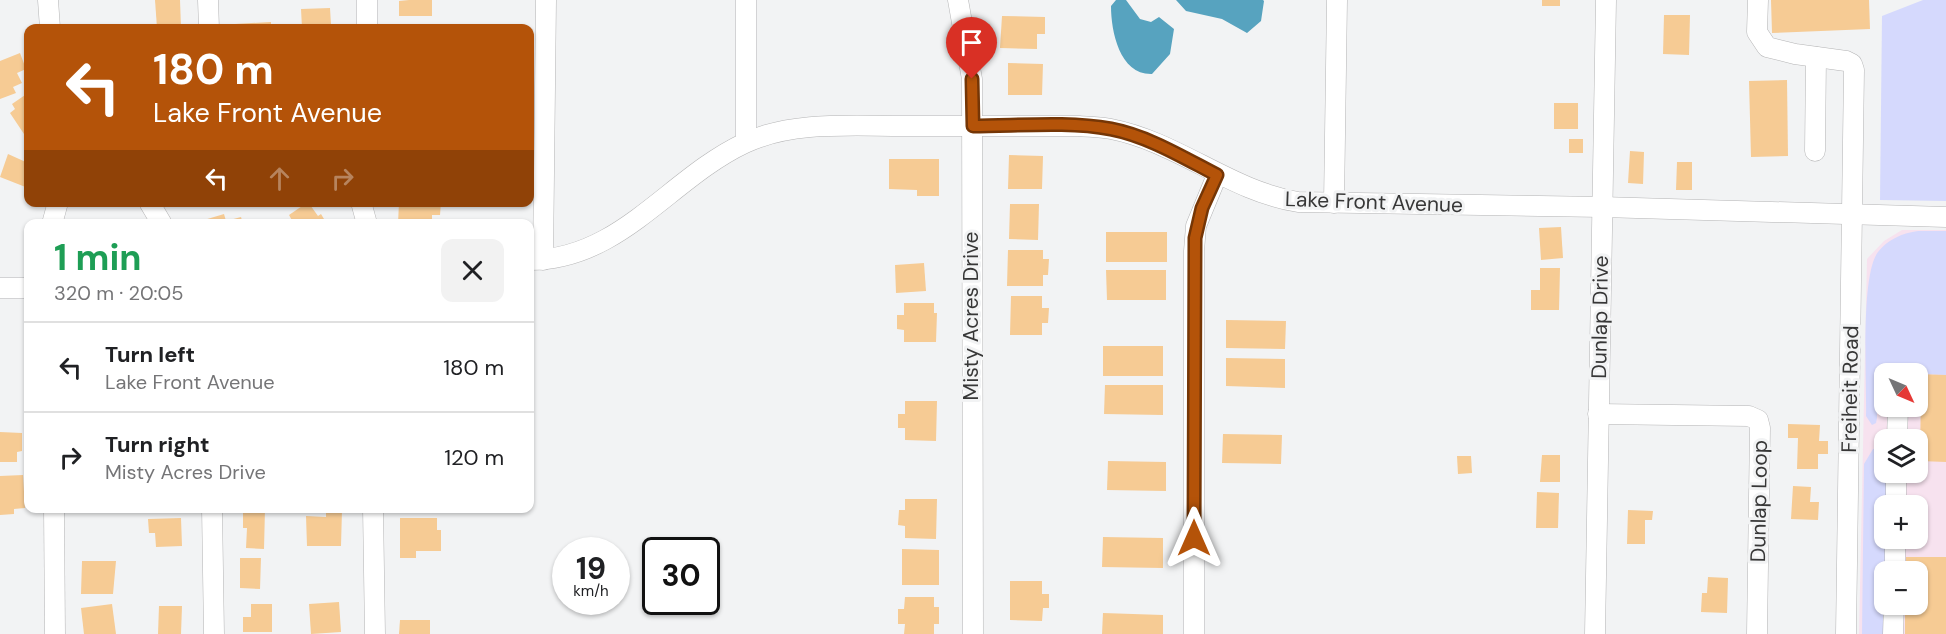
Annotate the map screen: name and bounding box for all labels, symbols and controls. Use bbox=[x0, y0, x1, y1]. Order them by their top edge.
pin bbox=[946, 17, 997, 79]
icon: arrive bbox=[955, 26, 988, 59]
text: 180 m bbox=[153, 42, 274, 97]
icon: left bbox=[54, 48, 132, 126]
text: Lake Front Avenue bbox=[153, 95, 382, 130]
icon: left bbox=[200, 162, 233, 195]
icon: ahead bbox=[263, 162, 296, 195]
icon: right bbox=[326, 162, 359, 195]
street label: Lake Front Avenue bbox=[1285, 185, 1464, 219]
street label: Misty Acres Drive bbox=[957, 232, 985, 400]
text: 1 min bbox=[54, 234, 142, 281]
button: close bbox=[441, 239, 504, 302]
street label: Dunlap Drive bbox=[1585, 255, 1615, 379]
text: 320 m · 20:05 bbox=[54, 280, 183, 306]
street label: Freiheit Road bbox=[1835, 325, 1865, 453]
text: Turn left bbox=[105, 340, 195, 369]
icon: left bbox=[54, 351, 87, 384]
text: 180 m bbox=[443, 353, 504, 382]
north arrow bbox=[1874, 363, 1928, 417]
map controls bbox=[1874, 363, 1928, 615]
text: Lake Front Avenue bbox=[105, 369, 275, 395]
button: layers bbox=[1874, 429, 1928, 483]
text: Turn right bbox=[105, 430, 210, 459]
street label: Dunlap Loop bbox=[1744, 440, 1774, 562]
icon: right bbox=[54, 441, 87, 474]
text: 120 m bbox=[444, 443, 504, 472]
text: Misty Acres Drive bbox=[105, 459, 266, 485]
button: + bbox=[1874, 495, 1928, 549]
position arrow bbox=[1162, 506, 1226, 570]
speed limit sign: 30 bbox=[642, 537, 720, 615]
text: 19 bbox=[576, 549, 606, 588]
button: − bbox=[1874, 561, 1928, 615]
text: km/h bbox=[573, 581, 609, 601]

